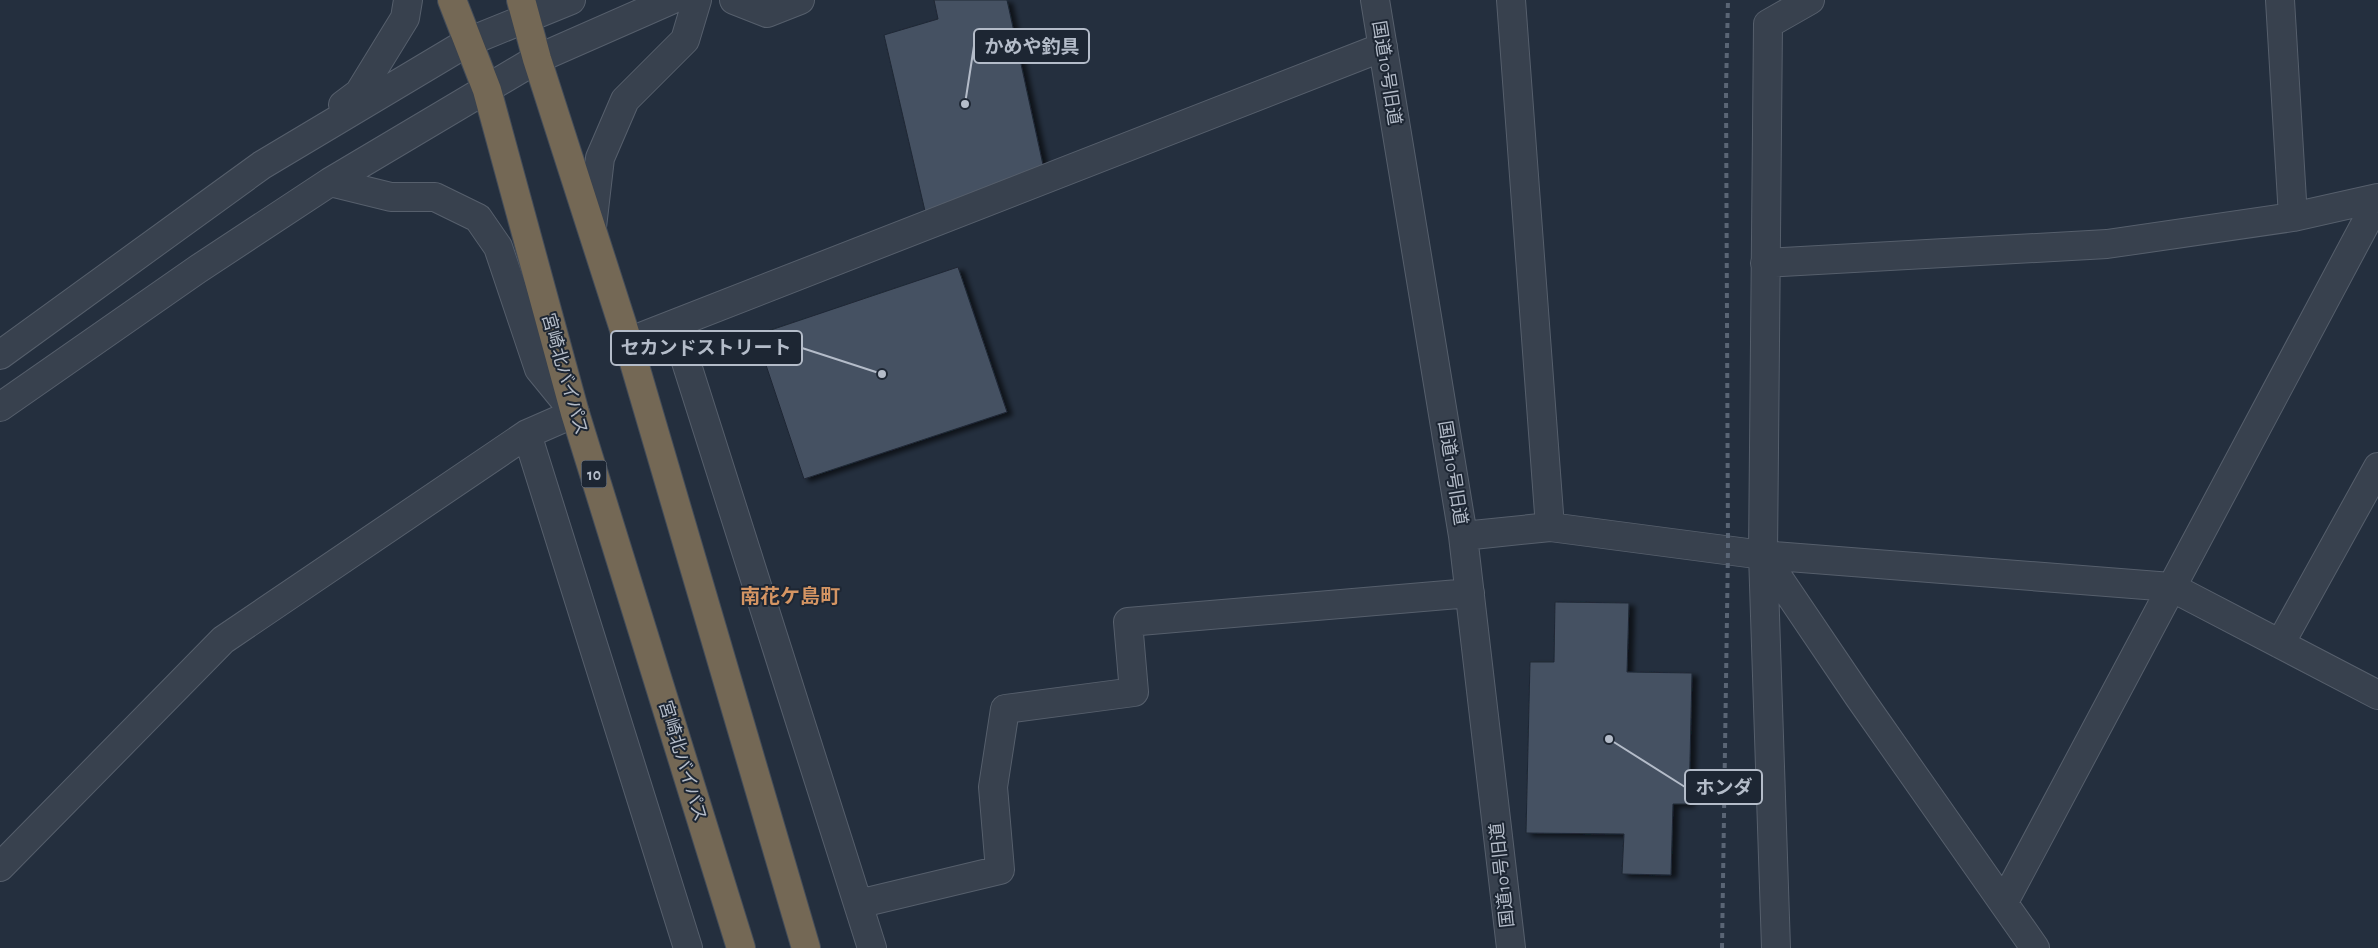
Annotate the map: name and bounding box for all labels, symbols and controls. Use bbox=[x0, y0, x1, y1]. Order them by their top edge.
street label: 国道10号旧道 bbox=[1369, 19, 1405, 127]
callout: かめや釣具 bbox=[974, 29, 1089, 63]
text: かめや釣具 bbox=[984, 37, 1080, 57]
street label: 宮崎北バイパス bbox=[538, 311, 592, 437]
callout: セカンドストリート bbox=[611, 331, 802, 365]
text: セカンドストリート bbox=[620, 339, 792, 358]
street label: 国道10号旧道 bbox=[1435, 419, 1471, 527]
road number: 10 bbox=[582, 460, 606, 488]
district label: 南花ケ島町 bbox=[740, 585, 840, 607]
street label: 宮崎北バイパス bbox=[655, 698, 711, 824]
callout: ホンダ bbox=[1685, 770, 1762, 804]
text: ホンダ bbox=[1695, 777, 1753, 798]
street label: 国道10号旧道 bbox=[1487, 821, 1517, 929]

